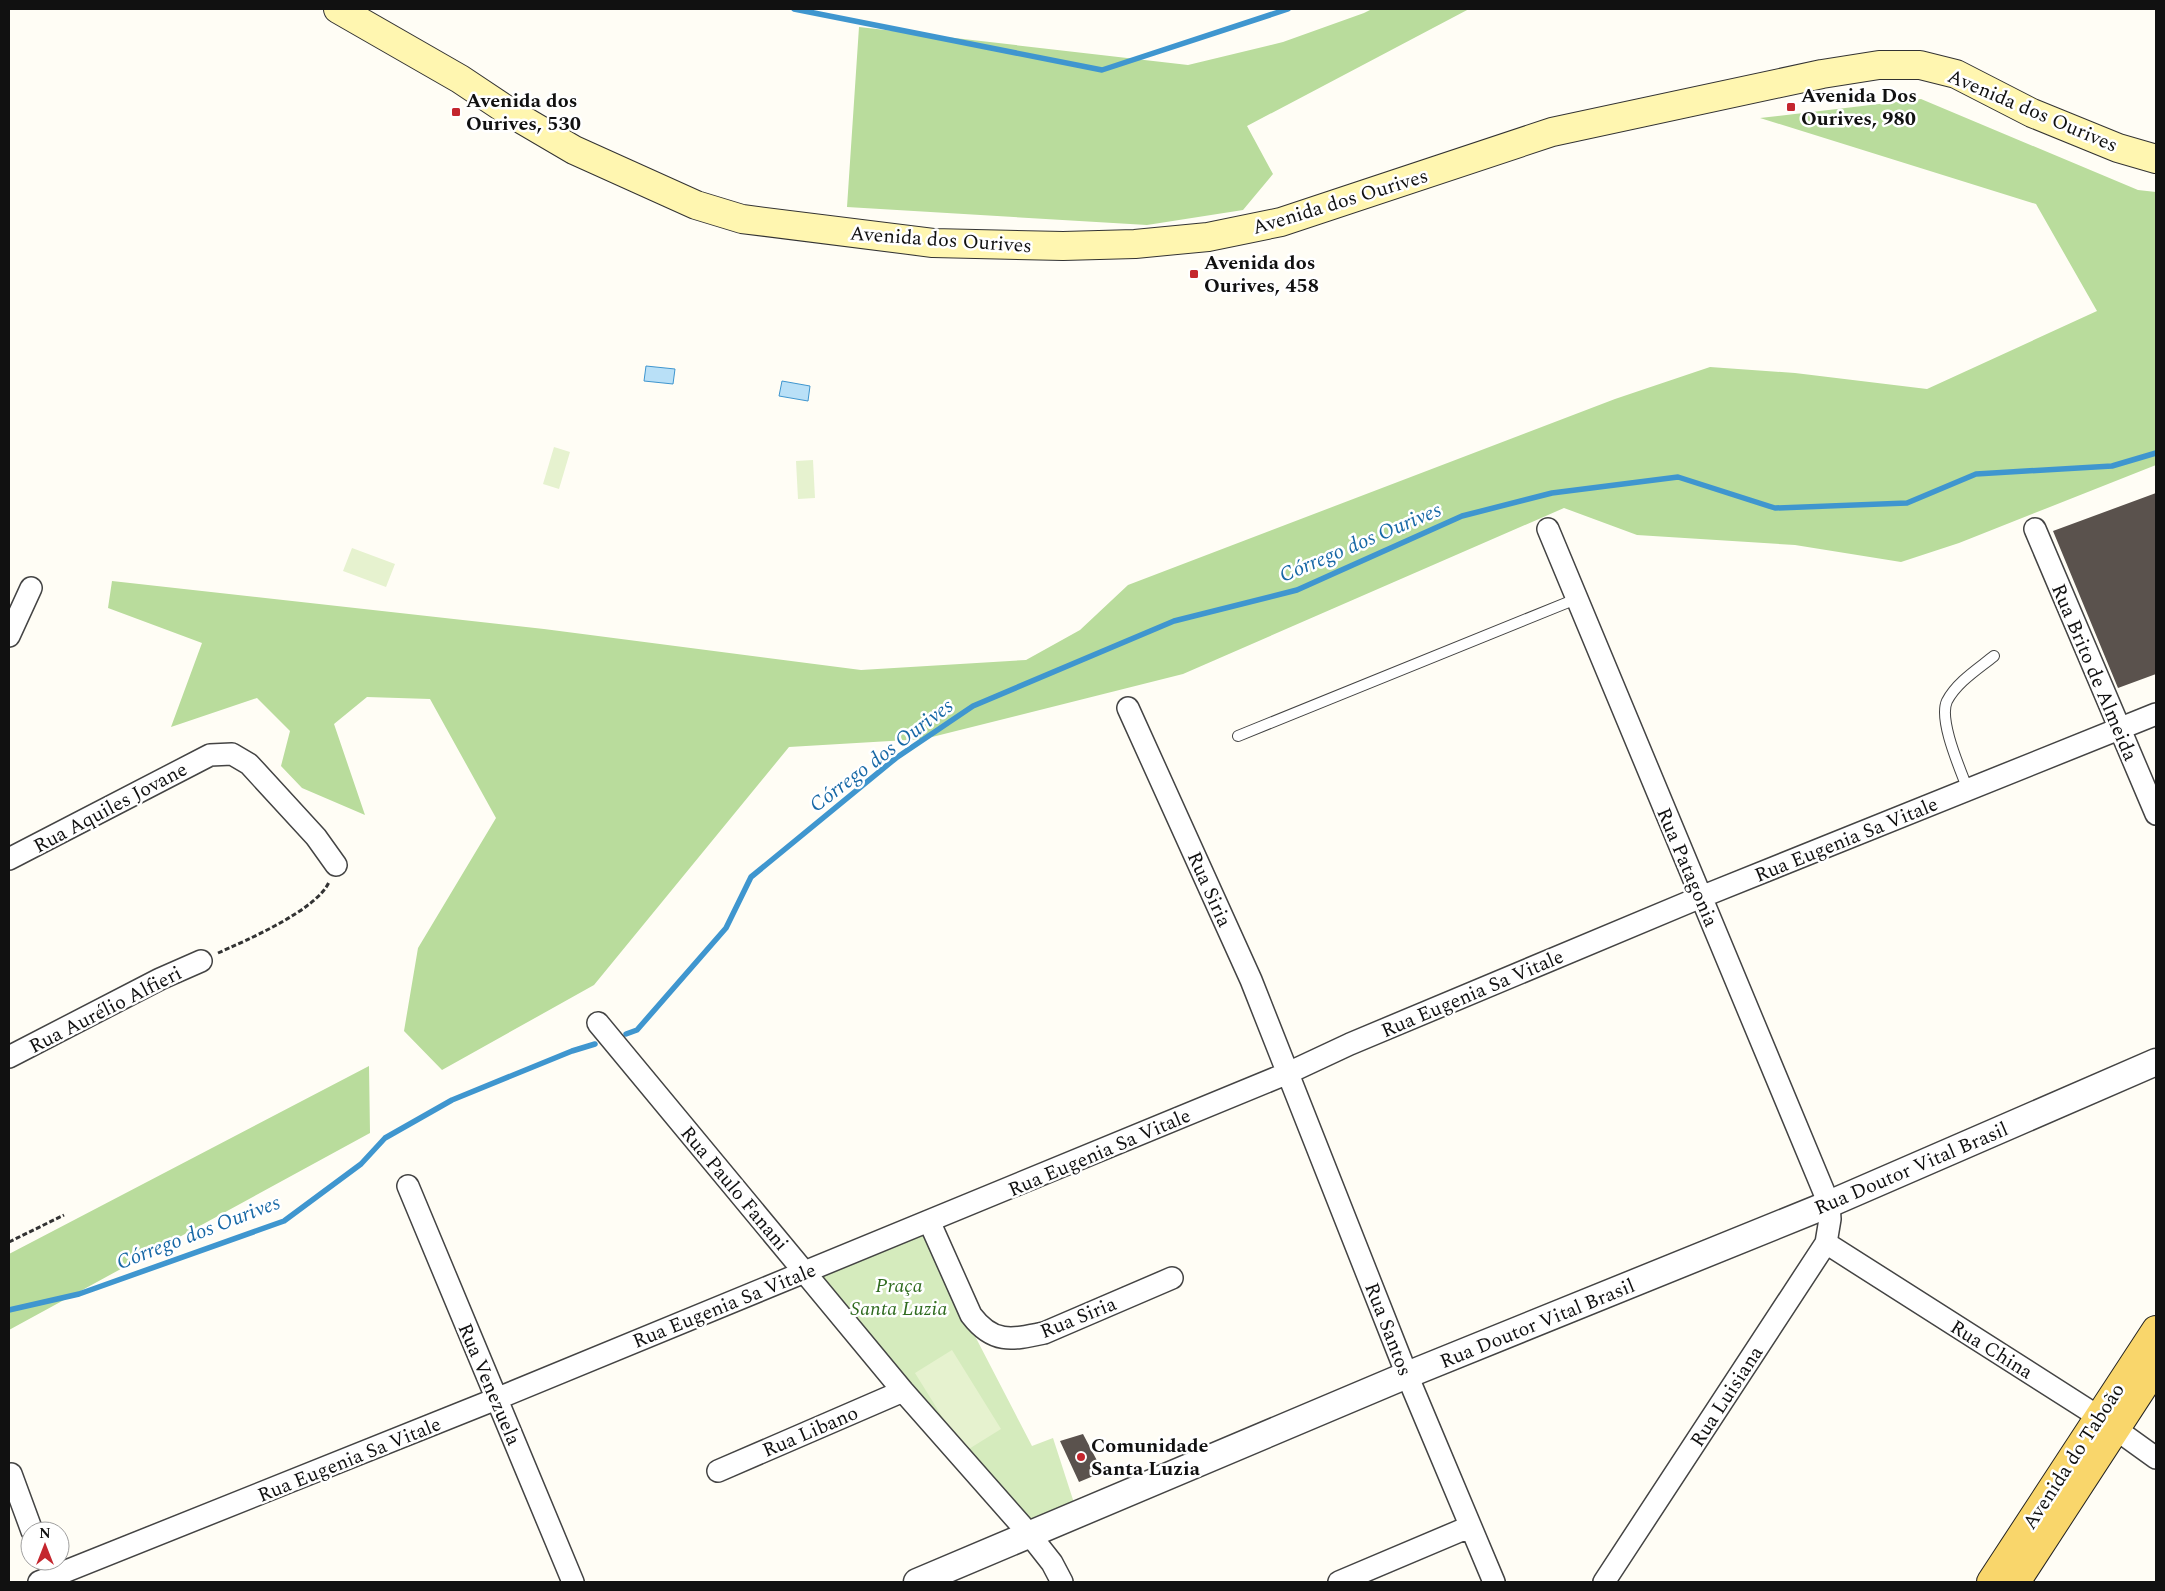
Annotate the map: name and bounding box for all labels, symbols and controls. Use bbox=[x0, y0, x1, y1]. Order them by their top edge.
street label: Avenida dos Ourives bbox=[1943, 61, 2122, 160]
place label: Avenida Dos Ourives, 980 bbox=[1801, 81, 1917, 134]
place label: Avenida dos Ourives, 530 bbox=[466, 86, 581, 139]
marker: Avenida Dos Ourives, 980 bbox=[1785, 101, 1797, 113]
marker: Avenida dos Ourives, 530 bbox=[450, 106, 462, 118]
street label: Avenida dos Ourives bbox=[1249, 161, 1432, 243]
street label: Avenida dos Ourives bbox=[849, 219, 1033, 261]
place label: Avenida dos Ourives, 458 bbox=[1204, 248, 1319, 301]
marker: Avenida dos Ourives, 458 bbox=[1188, 268, 1200, 280]
water label: Córrego dos Ourives bbox=[1274, 494, 1447, 591]
street label: Rua Brito de Almeida bbox=[2043, 579, 2145, 766]
water label: Córrego dos Ourives bbox=[803, 691, 961, 821]
street label: Rua Aquiles Jovane bbox=[28, 755, 193, 861]
street label: Rua Eugenia Sa Vitale bbox=[1750, 789, 1943, 890]
street label: Rua Patagonia bbox=[1648, 803, 1726, 932]
street label: Rua Siria bbox=[1179, 847, 1239, 932]
street label: Rua Eugenia Sa Vitale bbox=[1376, 942, 1568, 1046]
street label: Rua Aurélio Alfieri bbox=[24, 958, 187, 1061]
street label: Rua Eugenia Sa Vitale bbox=[1003, 1101, 1195, 1205]
street label: Rua Doutor Vital Brasil bbox=[1810, 1114, 2013, 1223]
street label: Rua Paulo Fanani bbox=[673, 1120, 796, 1258]
water label: Córrego dos Ourives bbox=[112, 1187, 286, 1279]
street label: Rua Eugenia Sa Vitale bbox=[628, 1255, 821, 1356]
park label: Praça Santa Luzia bbox=[850, 1271, 948, 1324]
street label: Rua Doutor Vital Brasil bbox=[1435, 1271, 1639, 1377]
street label: Rua Santos bbox=[1356, 1278, 1420, 1381]
street label: Rua Siria bbox=[1036, 1289, 1121, 1347]
street label: Rua China bbox=[1944, 1313, 2039, 1387]
street label: Rua Venezuela bbox=[450, 1319, 528, 1450]
street label: Rua Luisiana bbox=[1683, 1340, 1771, 1453]
street label: Avenida do Taboão bbox=[2015, 1377, 2133, 1536]
street label: Rua Libano bbox=[758, 1398, 863, 1466]
street label: Rua Eugenia Sa Vitale bbox=[253, 1409, 446, 1510]
place label: Comunidade Santa Luzia bbox=[1091, 1431, 1209, 1484]
marker: Comunidade Santa Luzia bbox=[1075, 1451, 1087, 1463]
north arrow bbox=[20, 1521, 70, 1571]
text: N bbox=[39, 1523, 51, 1544]

